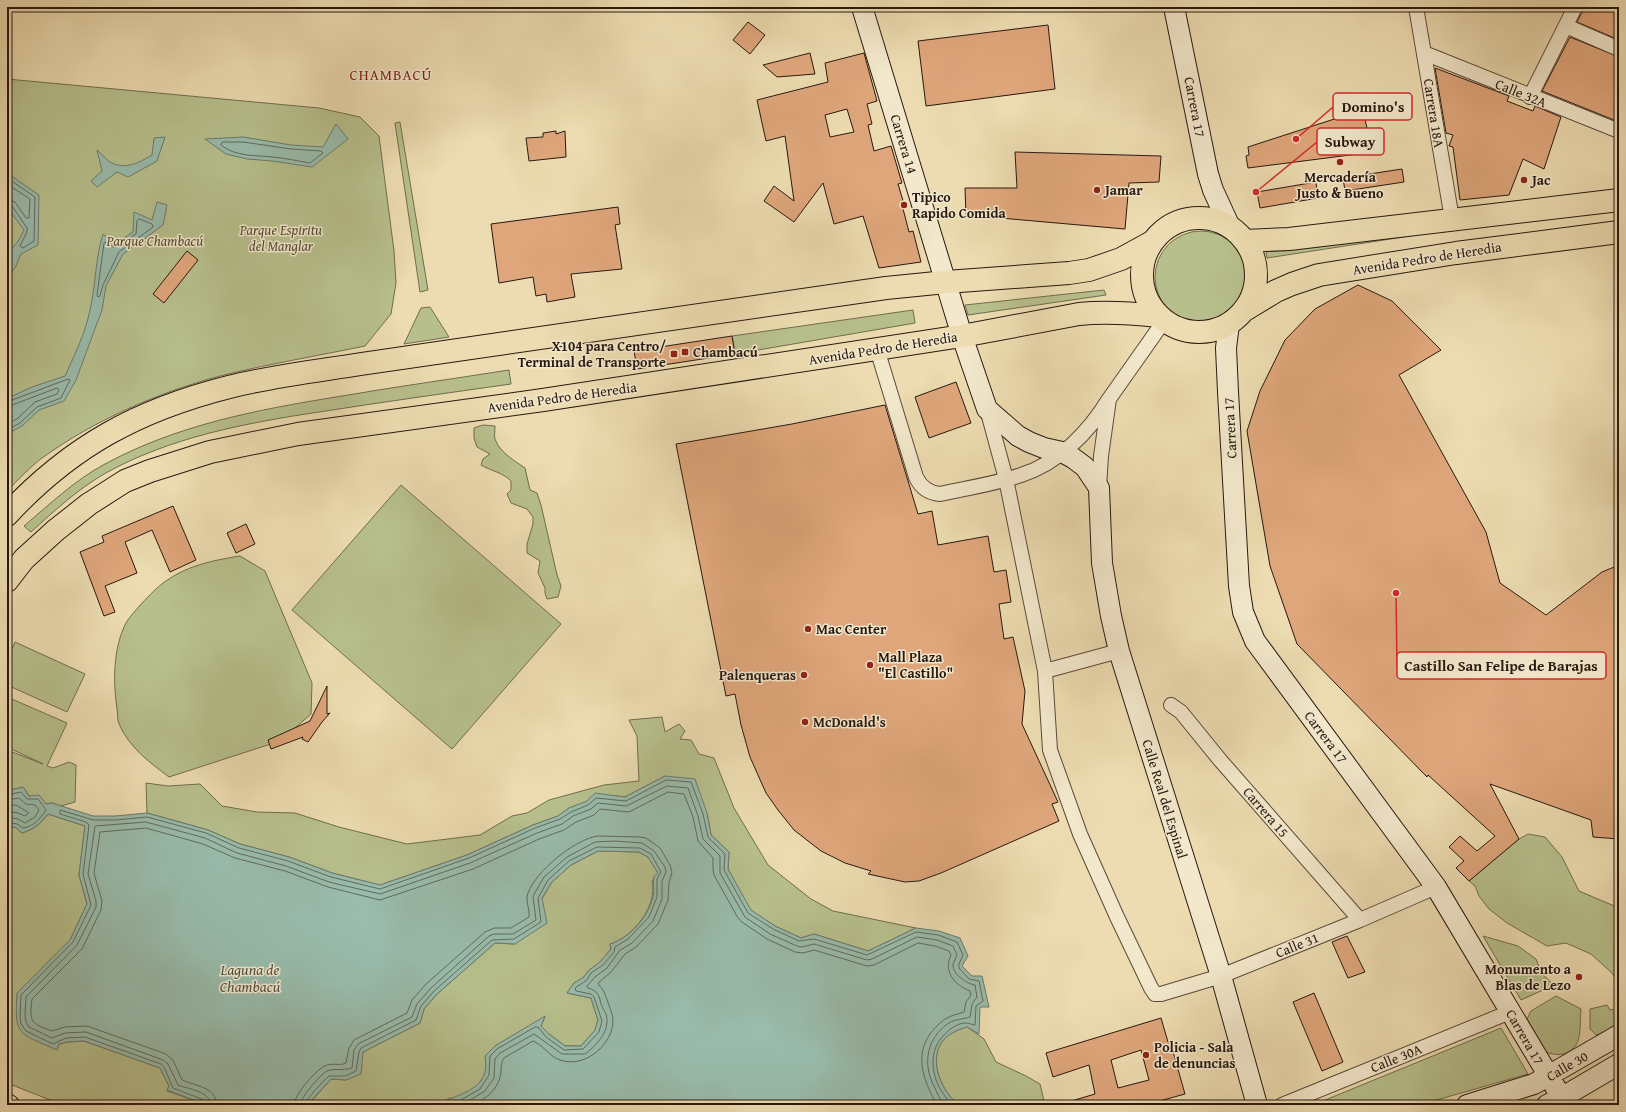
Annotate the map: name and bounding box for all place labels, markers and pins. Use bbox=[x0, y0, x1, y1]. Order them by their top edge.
callout: Domino's bbox=[1333, 93, 1412, 120]
callout: Subway bbox=[1317, 128, 1384, 155]
marker: Mercadería Justo & Bueno bbox=[1335, 157, 1345, 167]
place label: Mercadería Justo & Bueno bbox=[1295, 167, 1384, 203]
place label: Jac bbox=[1530, 170, 1551, 190]
marker: Jac bbox=[1519, 175, 1529, 185]
place label: Jamar bbox=[1103, 180, 1143, 200]
marker: Jamar bbox=[1092, 185, 1102, 195]
place label: Tipico Rapido Comida bbox=[912, 187, 1006, 223]
marker: Tipico Rapido Comida bbox=[899, 200, 909, 210]
place label: X104 para Centro/ Terminal de Transporte bbox=[518, 336, 666, 372]
place label: Chambacú bbox=[693, 342, 758, 362]
marker: Chambacú bbox=[680, 347, 690, 357]
marker: X104 para Centro/ Terminal de Transporte bbox=[669, 349, 679, 359]
place label: Mac Center bbox=[816, 619, 887, 639]
marker: Mac Center bbox=[803, 624, 813, 634]
place label: Mall Plaza "El Castillo" bbox=[878, 647, 953, 683]
callout: Castillo San Felipe de Barajas bbox=[1397, 652, 1606, 679]
marker: Mall Plaza "El Castillo" bbox=[865, 660, 875, 670]
place label: Palenqueras bbox=[719, 665, 796, 685]
marker: Palenqueras bbox=[799, 670, 809, 680]
place label: McDonald's bbox=[813, 712, 886, 732]
marker: McDonald's bbox=[800, 717, 810, 727]
place label: Monumento a Blas de Lezo bbox=[1485, 959, 1572, 995]
marker: Monumento a Blas de Lezo bbox=[1574, 972, 1584, 982]
place label: Policia - Sala de denuncias bbox=[1154, 1037, 1235, 1073]
marker: Policia - Sala de denuncias bbox=[1141, 1050, 1151, 1060]

